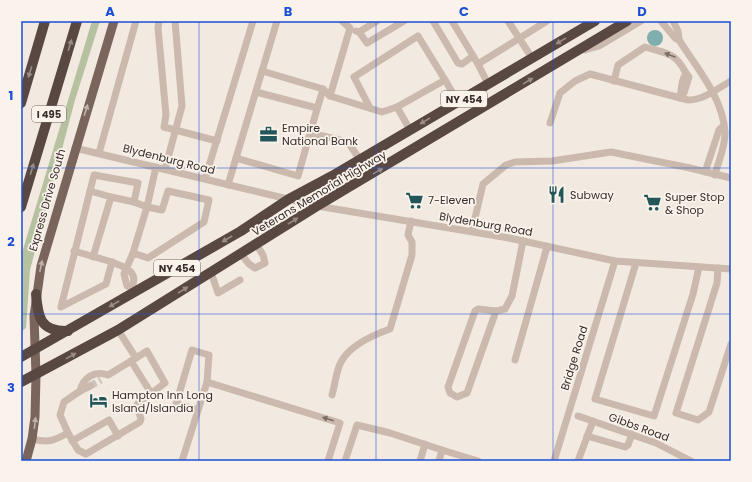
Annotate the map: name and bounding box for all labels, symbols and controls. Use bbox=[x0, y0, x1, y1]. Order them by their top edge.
text: A bbox=[105, 2, 115, 21]
text: B bbox=[284, 2, 293, 21]
text: C bbox=[459, 2, 469, 21]
text: D bbox=[637, 2, 647, 21]
one-way arrow bbox=[556, 37, 566, 45]
one-way arrow bbox=[67, 38, 73, 50]
one-way arrow bbox=[663, 51, 675, 57]
one-way arrow bbox=[27, 66, 33, 78]
one-way arrow bbox=[522, 77, 534, 84]
text: 1 bbox=[9, 86, 13, 105]
road number: NY 454 bbox=[441, 91, 487, 107]
one-way arrow bbox=[83, 104, 89, 116]
road number: I 495 bbox=[32, 106, 66, 122]
one-way arrow bbox=[419, 118, 431, 125]
place label: Empire National Bank bbox=[282, 120, 358, 149]
office icon: Empire National Bank bbox=[259, 124, 279, 144]
street label: Blydenburg Road bbox=[121, 140, 217, 178]
street label: Veterans Memorial Highway bbox=[249, 146, 390, 240]
street label: Express Drive South bbox=[25, 147, 69, 253]
one-way arrow bbox=[29, 163, 35, 175]
one-way arrow bbox=[373, 168, 384, 175]
restaurant icon: Subway bbox=[547, 185, 567, 205]
place label: Subway bbox=[570, 187, 614, 203]
place label: Super Stop & Shop bbox=[665, 189, 725, 218]
supermarket icon: 7-Eleven bbox=[405, 190, 425, 210]
place label: 7-Eleven bbox=[428, 192, 475, 208]
supermarket icon: Super Stop & Shop bbox=[642, 193, 662, 213]
street label: Blydenburg Road bbox=[438, 208, 534, 240]
one-way arrow bbox=[287, 218, 299, 225]
text: 2 bbox=[7, 232, 15, 251]
one-way arrow bbox=[221, 236, 233, 243]
one-way arrow bbox=[38, 260, 44, 272]
road number: NY 454 bbox=[154, 260, 200, 276]
one-way arrow bbox=[178, 286, 188, 294]
one-way arrow bbox=[108, 301, 120, 308]
street label: Bridge Road bbox=[557, 324, 591, 392]
one-way arrow bbox=[65, 353, 76, 359]
text: 3 bbox=[7, 378, 15, 397]
place label: Hampton Inn Long Island/Islandia bbox=[112, 387, 213, 416]
hotel icon: Hampton Inn Long Island/Islandia bbox=[89, 391, 109, 411]
street label: Gibbs Road bbox=[606, 409, 672, 445]
one-way arrow bbox=[321, 416, 333, 422]
one-way arrow bbox=[31, 417, 38, 429]

